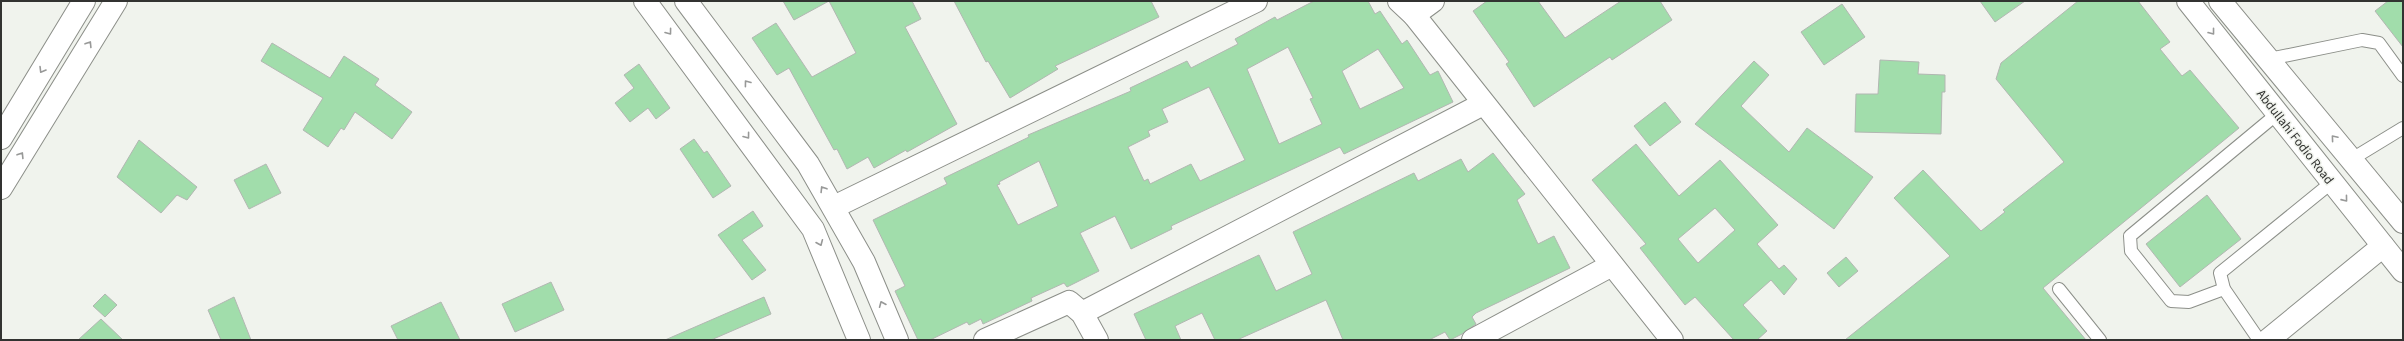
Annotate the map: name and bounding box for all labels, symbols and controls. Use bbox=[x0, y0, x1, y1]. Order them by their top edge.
one-way arrow bbox=[2207, 27, 2214, 34]
one-way arrow bbox=[664, 28, 671, 35]
one-way arrow bbox=[85, 41, 92, 48]
one-way arrow bbox=[40, 66, 47, 73]
one-way arrow bbox=[744, 80, 752, 87]
street label: Abdullahi Fodio Road bbox=[2252, 86, 2338, 188]
one-way arrow bbox=[742, 132, 749, 139]
one-way arrow bbox=[2331, 135, 2338, 142]
one-way arrow bbox=[17, 152, 24, 159]
one-way arrow bbox=[820, 186, 828, 193]
one-way arrow bbox=[2340, 195, 2347, 202]
one-way arrow bbox=[815, 240, 823, 247]
one-way arrow bbox=[879, 300, 887, 307]

